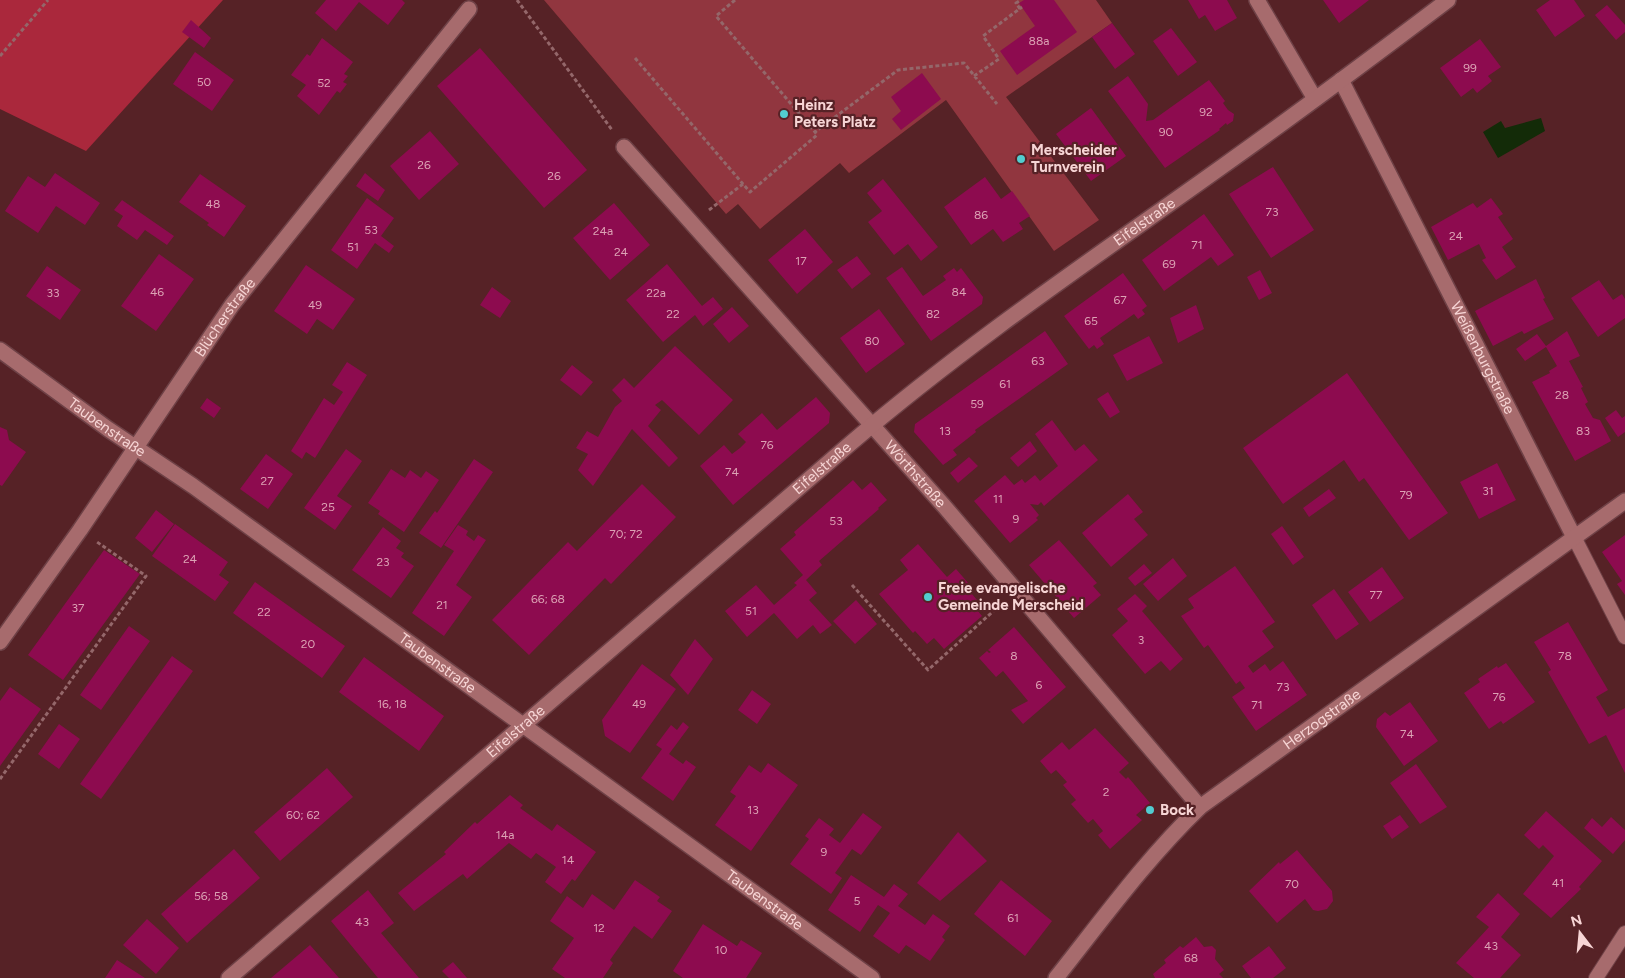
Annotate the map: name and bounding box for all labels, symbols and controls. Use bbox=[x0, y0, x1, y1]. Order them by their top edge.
house number: 88a bbox=[1029, 34, 1049, 48]
house number: 99 bbox=[1463, 61, 1477, 75]
house number: 50 bbox=[197, 75, 212, 89]
house number: 52 bbox=[317, 76, 331, 90]
place label: Heinz Peters Platz bbox=[794, 96, 876, 131]
house number: 92 bbox=[1199, 105, 1213, 119]
marker: Heinz Peters Platz bbox=[778, 108, 790, 120]
house number: 90 bbox=[1159, 125, 1174, 139]
place label: Merscheider Turnverein bbox=[1031, 141, 1117, 176]
marker: Merscheider Turnverein bbox=[1015, 153, 1027, 165]
house number: 26 bbox=[417, 158, 431, 172]
house number: 26 bbox=[547, 169, 561, 183]
street label: Eifelstraße bbox=[1110, 194, 1179, 250]
house number: 48 bbox=[206, 197, 220, 211]
house number: 73 bbox=[1266, 205, 1278, 219]
house number: 86 bbox=[974, 208, 988, 222]
house number: 53 bbox=[364, 223, 378, 237]
house number: 24a bbox=[593, 224, 613, 238]
house number: 24 bbox=[1449, 229, 1464, 243]
house number: 71 bbox=[1191, 238, 1203, 252]
house number: 51 bbox=[347, 240, 359, 254]
house number: 24 bbox=[614, 245, 629, 259]
house number: 17 bbox=[795, 254, 807, 268]
house number: 69 bbox=[1162, 257, 1176, 271]
street label: Blücherstraße bbox=[191, 274, 259, 360]
house number: 46 bbox=[150, 285, 164, 299]
house number: 84 bbox=[952, 285, 967, 299]
house number: 33 bbox=[46, 286, 60, 300]
house number: 22a bbox=[646, 286, 666, 300]
house number: 67 bbox=[1113, 293, 1127, 307]
house number: 49 bbox=[308, 298, 322, 312]
street label: Weißenburgstraße bbox=[1447, 299, 1519, 417]
house number: 22 bbox=[666, 307, 680, 321]
house number: 82 bbox=[926, 307, 940, 321]
house number: 65 bbox=[1084, 314, 1098, 328]
house number: 80 bbox=[864, 334, 880, 348]
house number: 63 bbox=[1031, 354, 1045, 368]
house number: 61 bbox=[999, 377, 1011, 391]
house number: 28 bbox=[1555, 388, 1569, 402]
street label: Taubenstraße bbox=[65, 394, 149, 461]
house number: 59 bbox=[970, 397, 984, 411]
house number: 13 bbox=[939, 424, 951, 438]
house number: 83 bbox=[1576, 424, 1590, 438]
street label: Wörthstraße bbox=[881, 437, 950, 511]
house number: 76 bbox=[760, 438, 774, 452]
street label: Eifelstraße bbox=[789, 438, 855, 498]
house number: 74 bbox=[725, 465, 739, 479]
house number: 27 bbox=[260, 474, 274, 488]
house number: 31 bbox=[1482, 484, 1494, 498]
house number: 79 bbox=[1399, 488, 1413, 502]
house number: 11 bbox=[993, 492, 1003, 506]
house number: 25 bbox=[321, 500, 335, 514]
house number: 9 bbox=[1013, 512, 1020, 526]
house number: 53 bbox=[829, 514, 843, 528]
house number: 70; 72 bbox=[609, 527, 643, 541]
house number: 24 bbox=[183, 552, 198, 566]
house number: 23 bbox=[376, 555, 390, 569]
place label: Freie evangelische Gemeinde Merscheid bbox=[938, 579, 1084, 614]
house number: 77 bbox=[1370, 588, 1383, 602]
marker: Freie evangelische Gemeinde Merscheid bbox=[922, 591, 934, 603]
house number: 66; 68 bbox=[531, 592, 565, 606]
house number: 21 bbox=[436, 598, 448, 612]
house number: 37 bbox=[72, 601, 85, 615]
house number: 51 bbox=[745, 604, 757, 618]
house number: 22 bbox=[257, 605, 271, 619]
street label: Taubenstraße bbox=[395, 629, 479, 697]
house number: 3 bbox=[1138, 633, 1144, 647]
house number: 20 bbox=[301, 637, 316, 651]
house number: 8 bbox=[1010, 649, 1018, 663]
house number: 78 bbox=[1558, 649, 1572, 663]
house number: 6 bbox=[1036, 678, 1043, 692]
house number: 73 bbox=[1277, 680, 1289, 694]
street label: Herzogstraße bbox=[1280, 685, 1364, 753]
house number: 76 bbox=[1492, 690, 1506, 704]
house number: 16, 18 bbox=[377, 697, 407, 711]
house number: 49 bbox=[632, 697, 646, 711]
house number: 71 bbox=[1251, 698, 1263, 712]
street label: Eifelstraße bbox=[483, 701, 549, 762]
house number: 74 bbox=[1400, 727, 1414, 741]
house number: 2 bbox=[1103, 785, 1109, 799]
place label: Bock bbox=[1160, 801, 1194, 819]
house number: 13 bbox=[747, 803, 759, 817]
marker: Bock bbox=[1144, 804, 1156, 816]
house number: 60; 62 bbox=[286, 808, 320, 822]
house number: 14a bbox=[496, 828, 514, 842]
house number: 9 bbox=[821, 845, 828, 859]
house number: 14 bbox=[562, 853, 575, 867]
street label: Taubenstraße bbox=[723, 866, 807, 934]
house number: 41 bbox=[1552, 876, 1564, 890]
house number: 70 bbox=[1285, 877, 1299, 891]
house number: 56; 58 bbox=[194, 889, 228, 903]
house number: 5 bbox=[854, 894, 861, 908]
north arrow bbox=[1555, 908, 1605, 958]
house number: 61 bbox=[1007, 911, 1019, 925]
text: N bbox=[1569, 911, 1584, 931]
house number: 43 bbox=[355, 915, 369, 929]
house number: 12 bbox=[593, 921, 605, 935]
house number: 43 bbox=[1484, 939, 1498, 953]
house number: 10 bbox=[715, 943, 728, 957]
house number: 68 bbox=[1184, 951, 1198, 965]

